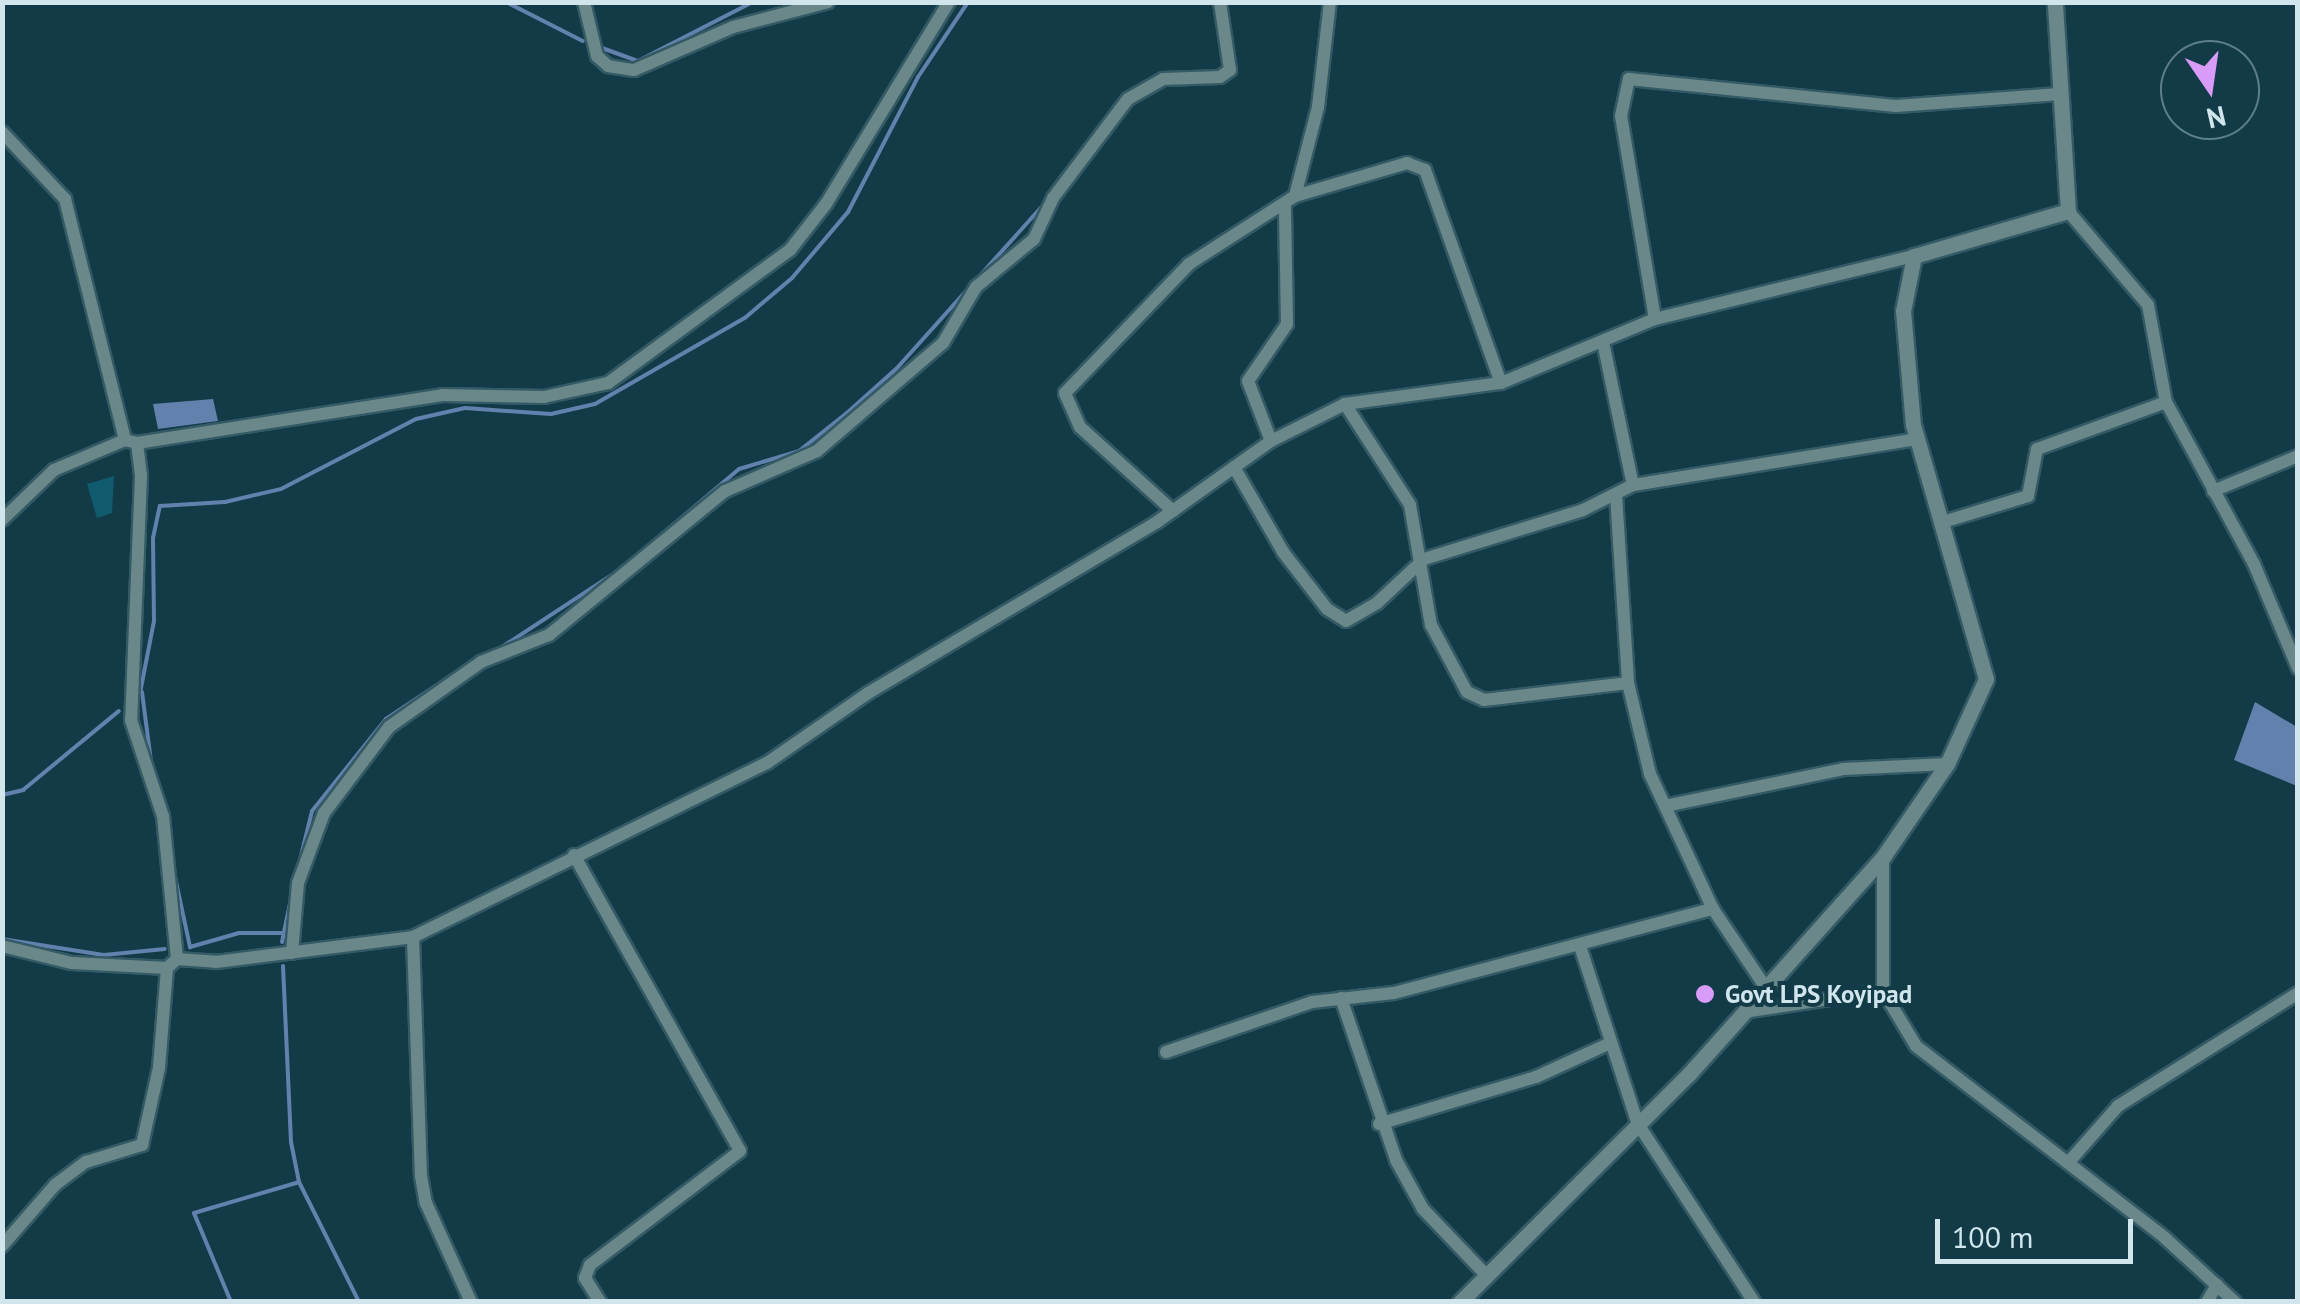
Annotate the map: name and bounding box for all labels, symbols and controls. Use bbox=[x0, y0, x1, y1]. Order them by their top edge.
north arrow bbox=[2160, 40, 2260, 140]
text: N bbox=[2203, 98, 2230, 138]
place label: Govt LPS Koyipad bbox=[1725, 979, 1912, 1009]
marker: Govt LPS Koyipad bbox=[1694, 983, 1716, 1005]
scale bar bbox=[1940, 1199, 2138, 1261]
text: 100 m bbox=[1952, 1217, 2033, 1256]

